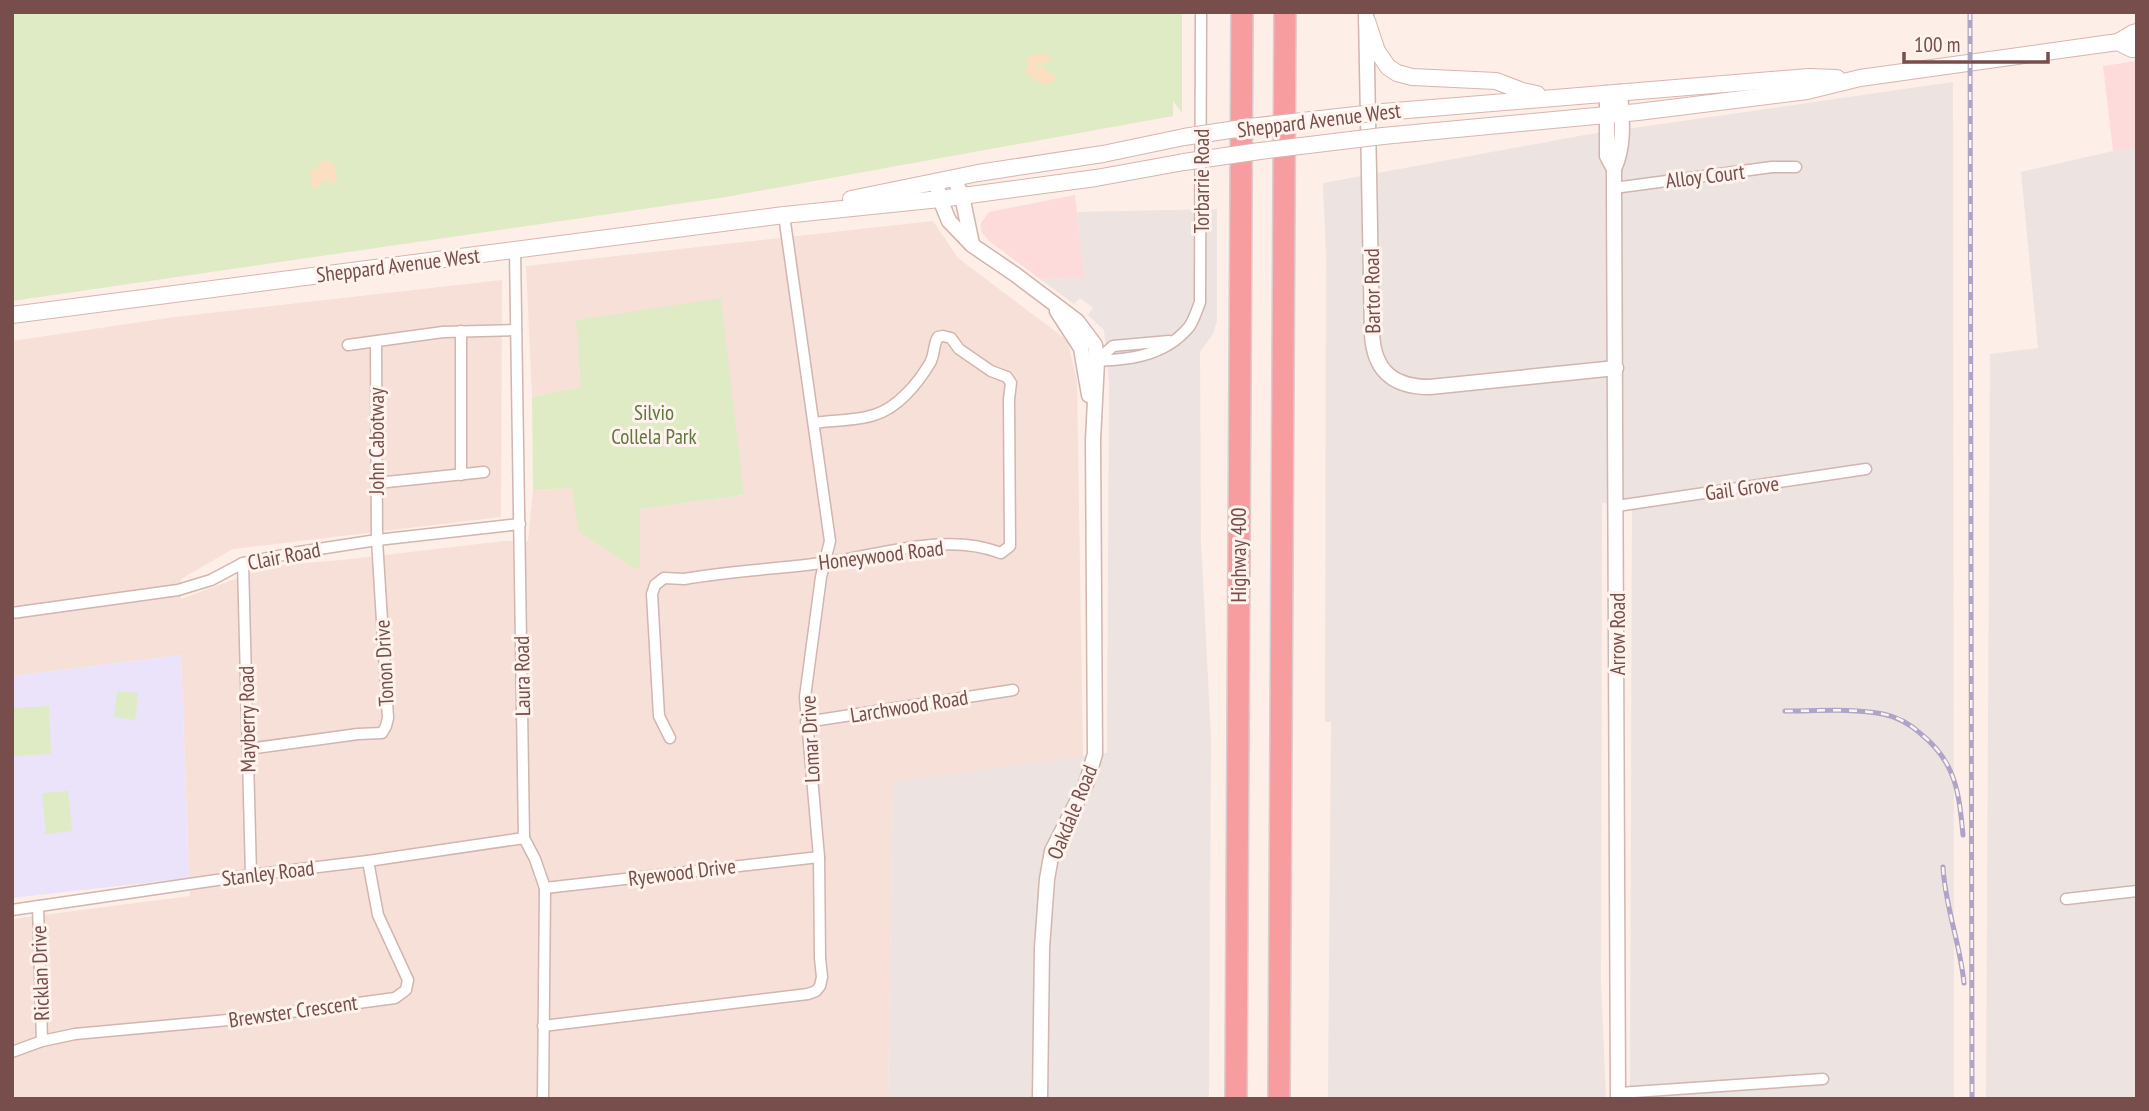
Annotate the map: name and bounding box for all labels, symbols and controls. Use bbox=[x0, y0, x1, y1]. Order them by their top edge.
scale bar bbox=[1904, 21, 2048, 65]
text: 100 m bbox=[1914, 31, 1960, 58]
street label: Sheppard Avenue West bbox=[1236, 97, 1402, 143]
street label: Torbarrie Road bbox=[1188, 129, 1215, 233]
street label: Alloy Court bbox=[1664, 158, 1746, 194]
street label: Sheppard Avenue West bbox=[315, 242, 481, 288]
street label: Bartor Road bbox=[1358, 248, 1386, 334]
street label: John Cabotway bbox=[363, 387, 390, 496]
park label: Silvio Collela Park bbox=[611, 399, 697, 450]
street label: Gail Grove bbox=[1703, 469, 1781, 507]
street label: Highway 400 bbox=[1225, 507, 1252, 603]
street label: Honeywood Road bbox=[817, 534, 945, 576]
street label: Clair Road bbox=[245, 536, 323, 576]
street label: Arrow Road bbox=[1604, 593, 1631, 675]
street label: Tonon Drive bbox=[368, 619, 400, 707]
street label: Laura Road bbox=[508, 636, 536, 716]
street label: Mayberry Road bbox=[233, 665, 261, 773]
street label: Larchwood Road bbox=[848, 683, 970, 729]
street label: Lomar Drive bbox=[794, 695, 826, 783]
street label: Oakdale Road bbox=[1041, 761, 1103, 863]
street label: Ryewood Drive bbox=[627, 852, 737, 892]
street label: Stanley Road bbox=[220, 854, 316, 892]
street label: Ricklan Drive bbox=[25, 925, 55, 1021]
street label: Brewster Crescent bbox=[227, 989, 359, 1033]

